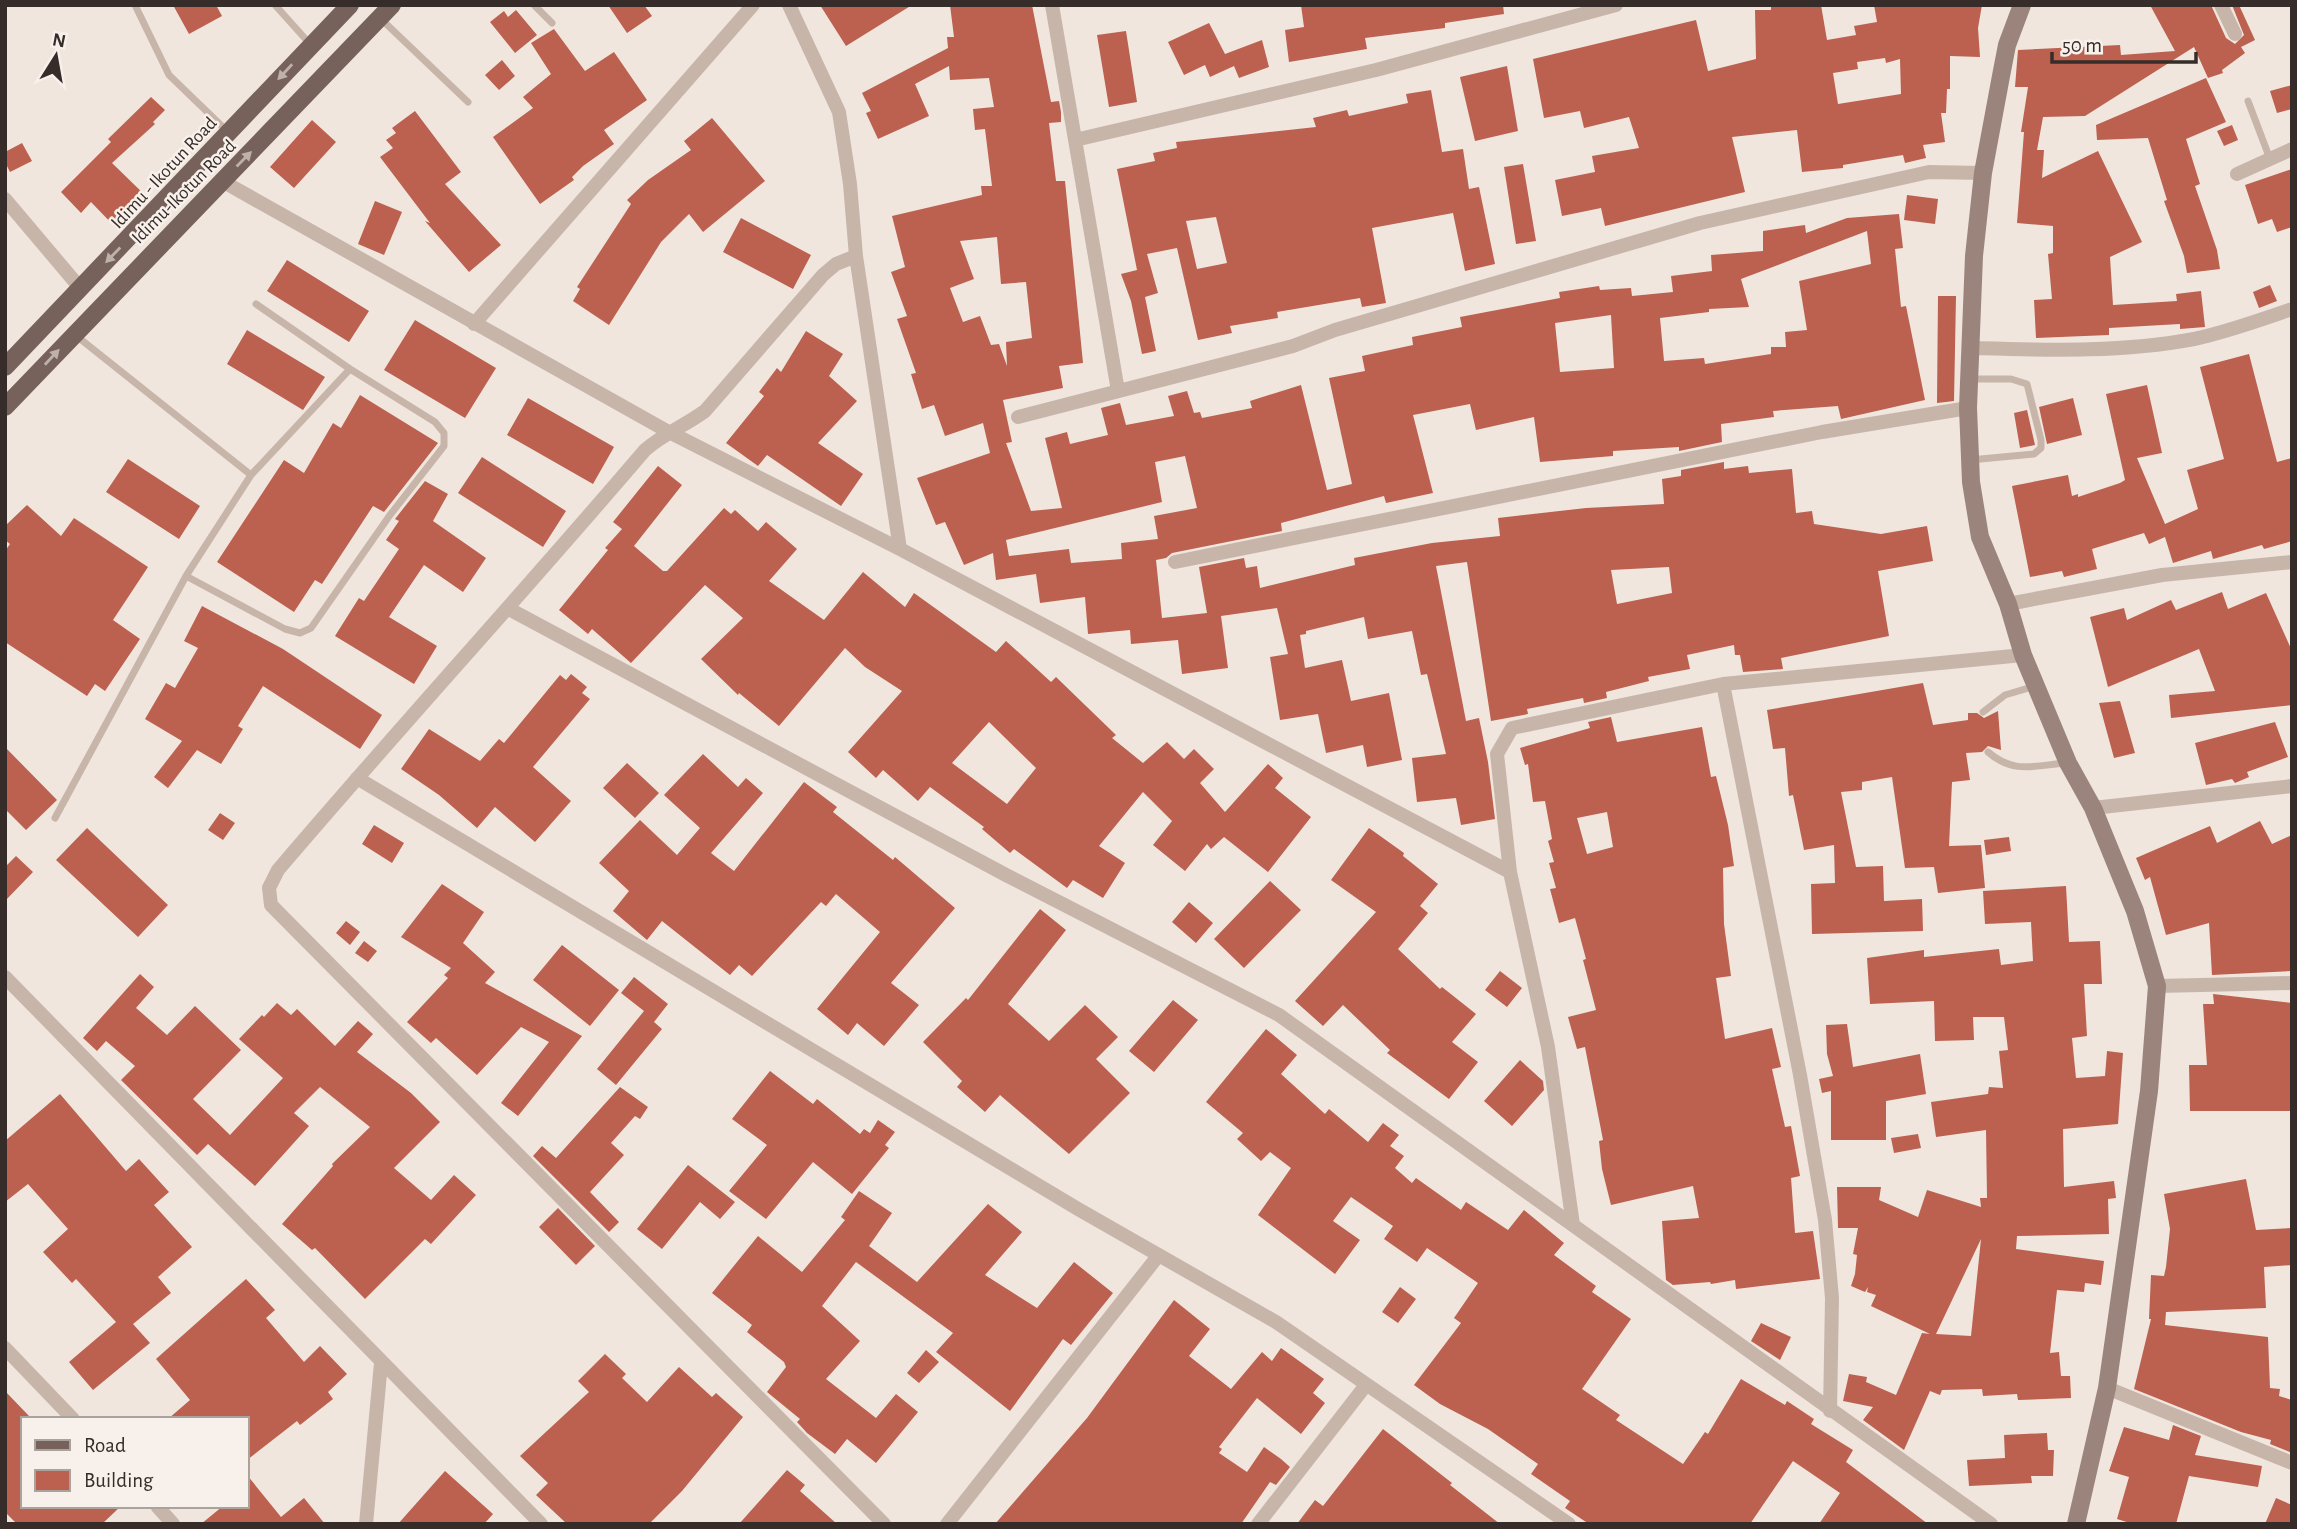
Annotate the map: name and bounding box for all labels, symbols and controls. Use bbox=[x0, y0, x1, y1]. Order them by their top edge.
north arrow bbox=[21, 21, 91, 91]
scale bar bbox=[2052, 21, 2196, 65]
text: N bbox=[51, 30, 67, 51]
text: 50 m bbox=[2062, 35, 2102, 56]
one-way arrow bbox=[277, 63, 294, 80]
street label: Idimu - Ikotun Road bbox=[108, 113, 221, 233]
street label: Idimu-Ikotun Road bbox=[128, 136, 240, 248]
one-way arrow bbox=[236, 151, 252, 168]
one-way arrow bbox=[105, 247, 122, 264]
one-way arrow bbox=[44, 348, 60, 366]
legend bbox=[21, 1417, 248, 1508]
text: Road bbox=[84, 1435, 126, 1456]
text: Building bbox=[84, 1470, 154, 1491]

